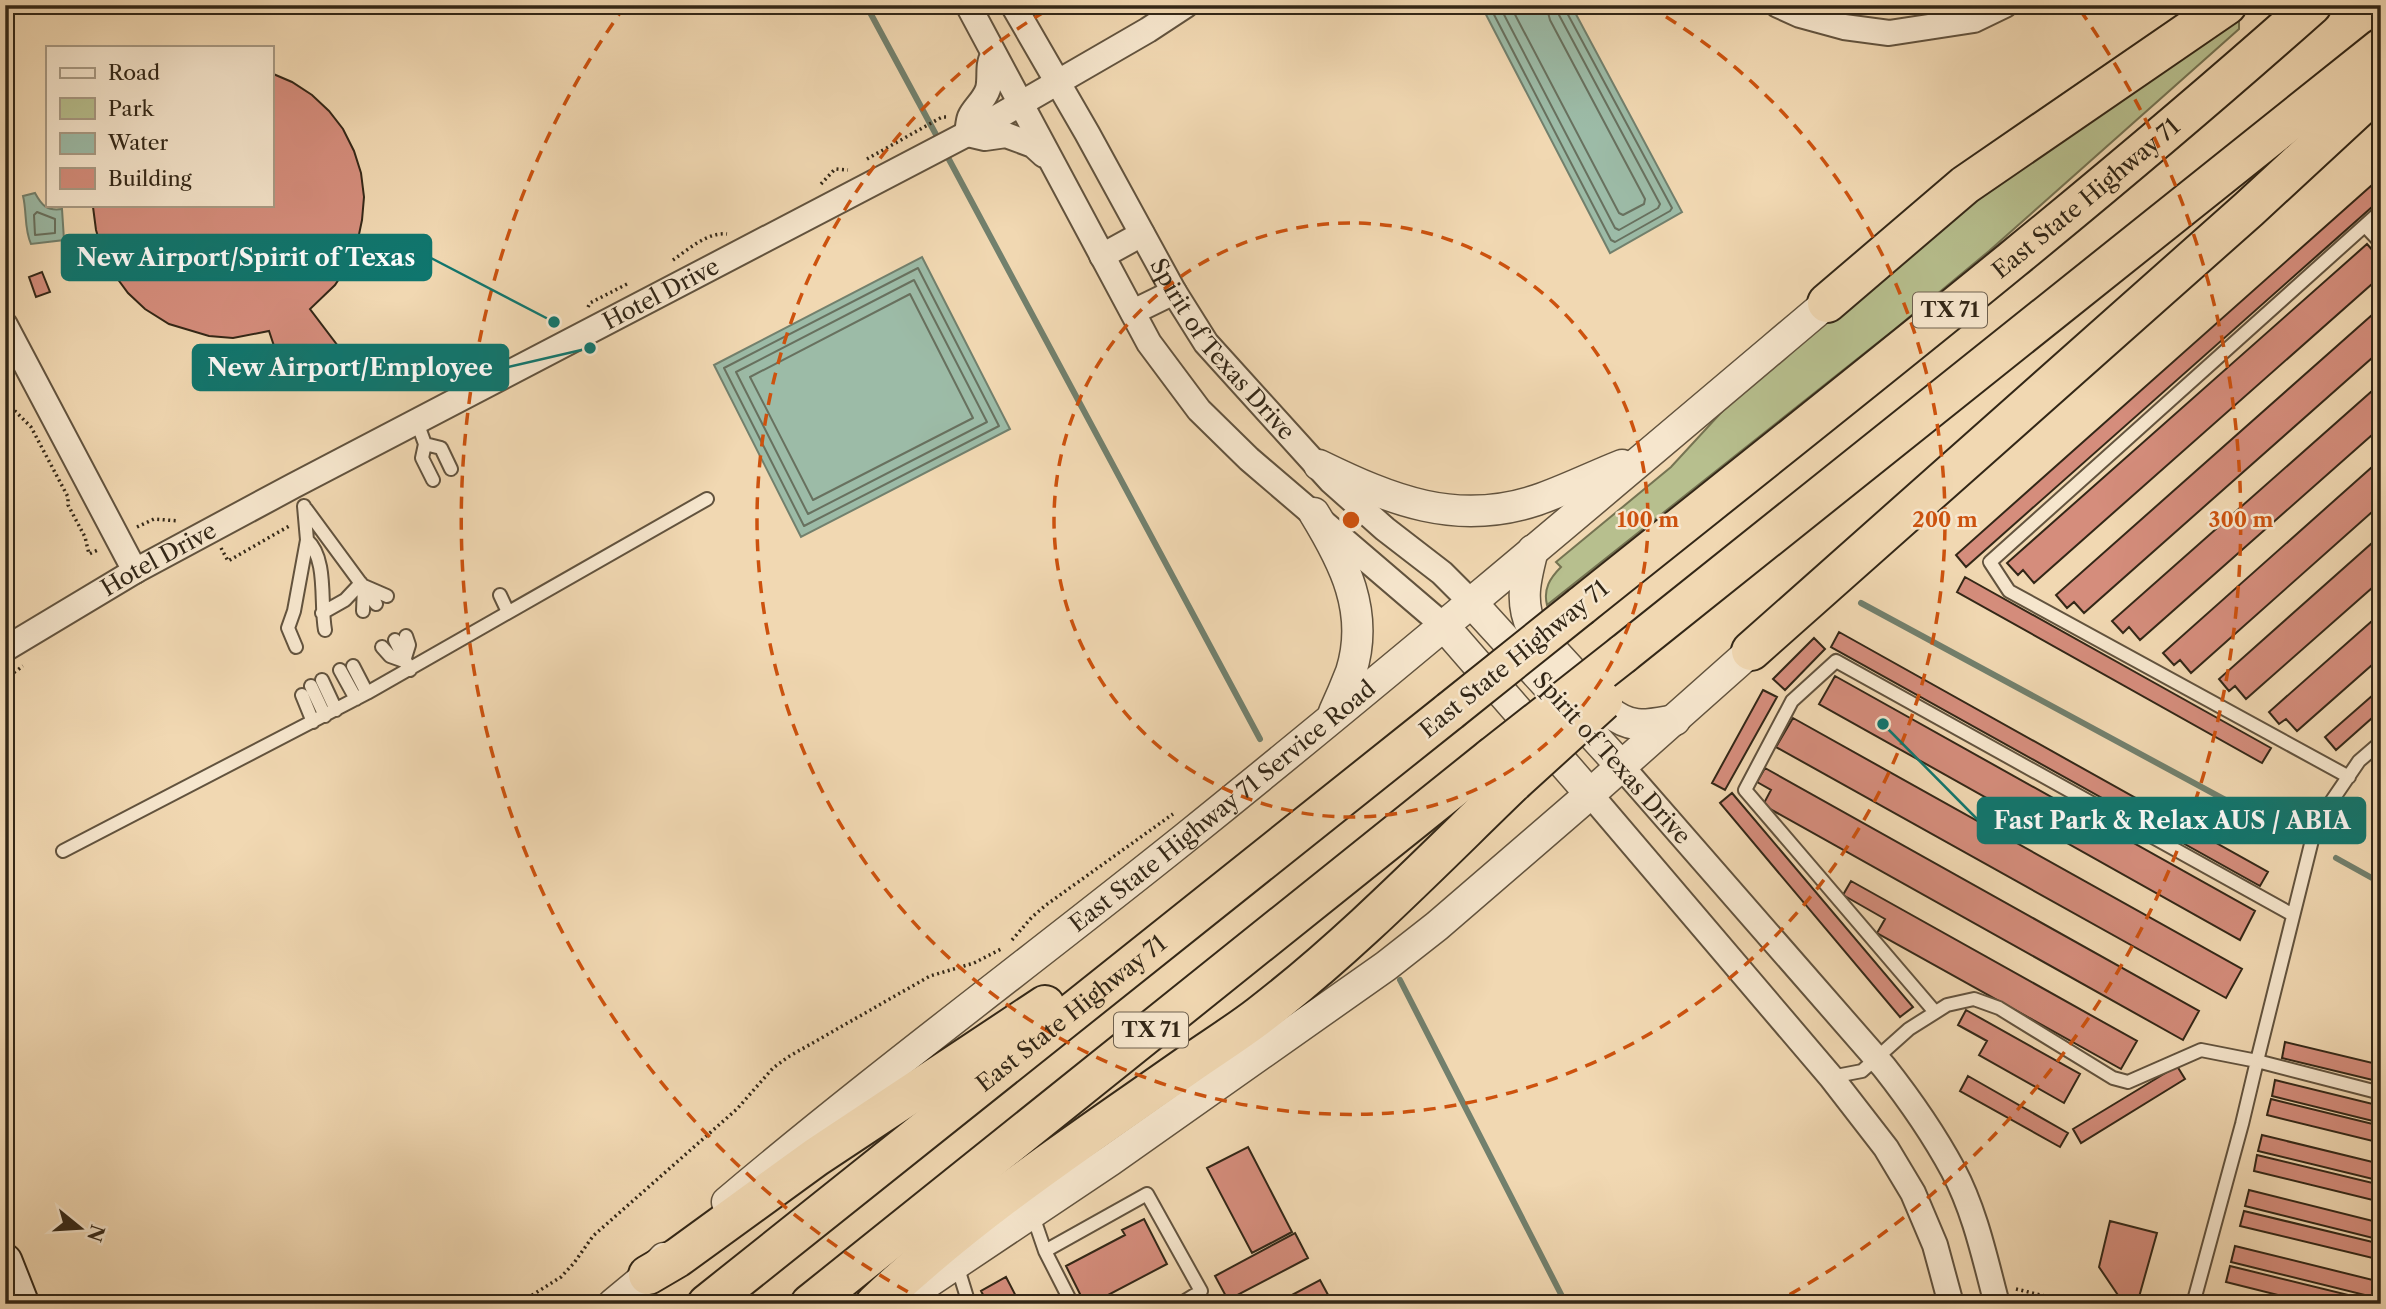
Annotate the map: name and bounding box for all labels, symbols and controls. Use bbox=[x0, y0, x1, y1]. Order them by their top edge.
legend bbox=[46, 46, 273, 206]
text: Road bbox=[108, 60, 160, 85]
text: Park bbox=[108, 96, 154, 121]
street label: East State Highway 71 bbox=[1987, 112, 2186, 284]
text: Water bbox=[107, 130, 168, 155]
text: Building bbox=[108, 166, 193, 191]
callout: New Airport/Spirit of Texas bbox=[62, 235, 431, 280]
text: New Airport/Spirit of Texas bbox=[77, 243, 415, 272]
street label: Hotel Drive bbox=[598, 252, 724, 336]
street label: Spirit of Texas Drive bbox=[1144, 254, 1301, 446]
road number: TX 71 bbox=[1913, 292, 1987, 328]
callout: New Airport/Employee bbox=[193, 345, 508, 390]
text: New Airport/Employee bbox=[207, 353, 493, 382]
text: 100 m bbox=[1617, 507, 1679, 532]
text: 200 m bbox=[1912, 507, 1978, 532]
text: 300 m bbox=[2209, 507, 2273, 532]
centre of rings bbox=[1339, 508, 1363, 532]
street label: Hotel Drive bbox=[96, 516, 221, 602]
street label: East State Highway 71 bbox=[1414, 574, 1614, 744]
street label: Spirit of Texas Drive bbox=[1527, 666, 1697, 850]
street label: East State Highway 71 Service Road bbox=[1064, 674, 1381, 938]
callout: Fast Park & Relax AUS / ABIA bbox=[1978, 798, 2365, 843]
text: Fast Park & Relax AUS / ABIA bbox=[1993, 806, 2352, 835]
street label: East State Highway 71 bbox=[971, 929, 1172, 1098]
road number: TX 71 bbox=[1114, 1012, 1188, 1048]
north arrow bbox=[46, 1194, 116, 1264]
text: N bbox=[82, 1222, 109, 1245]

